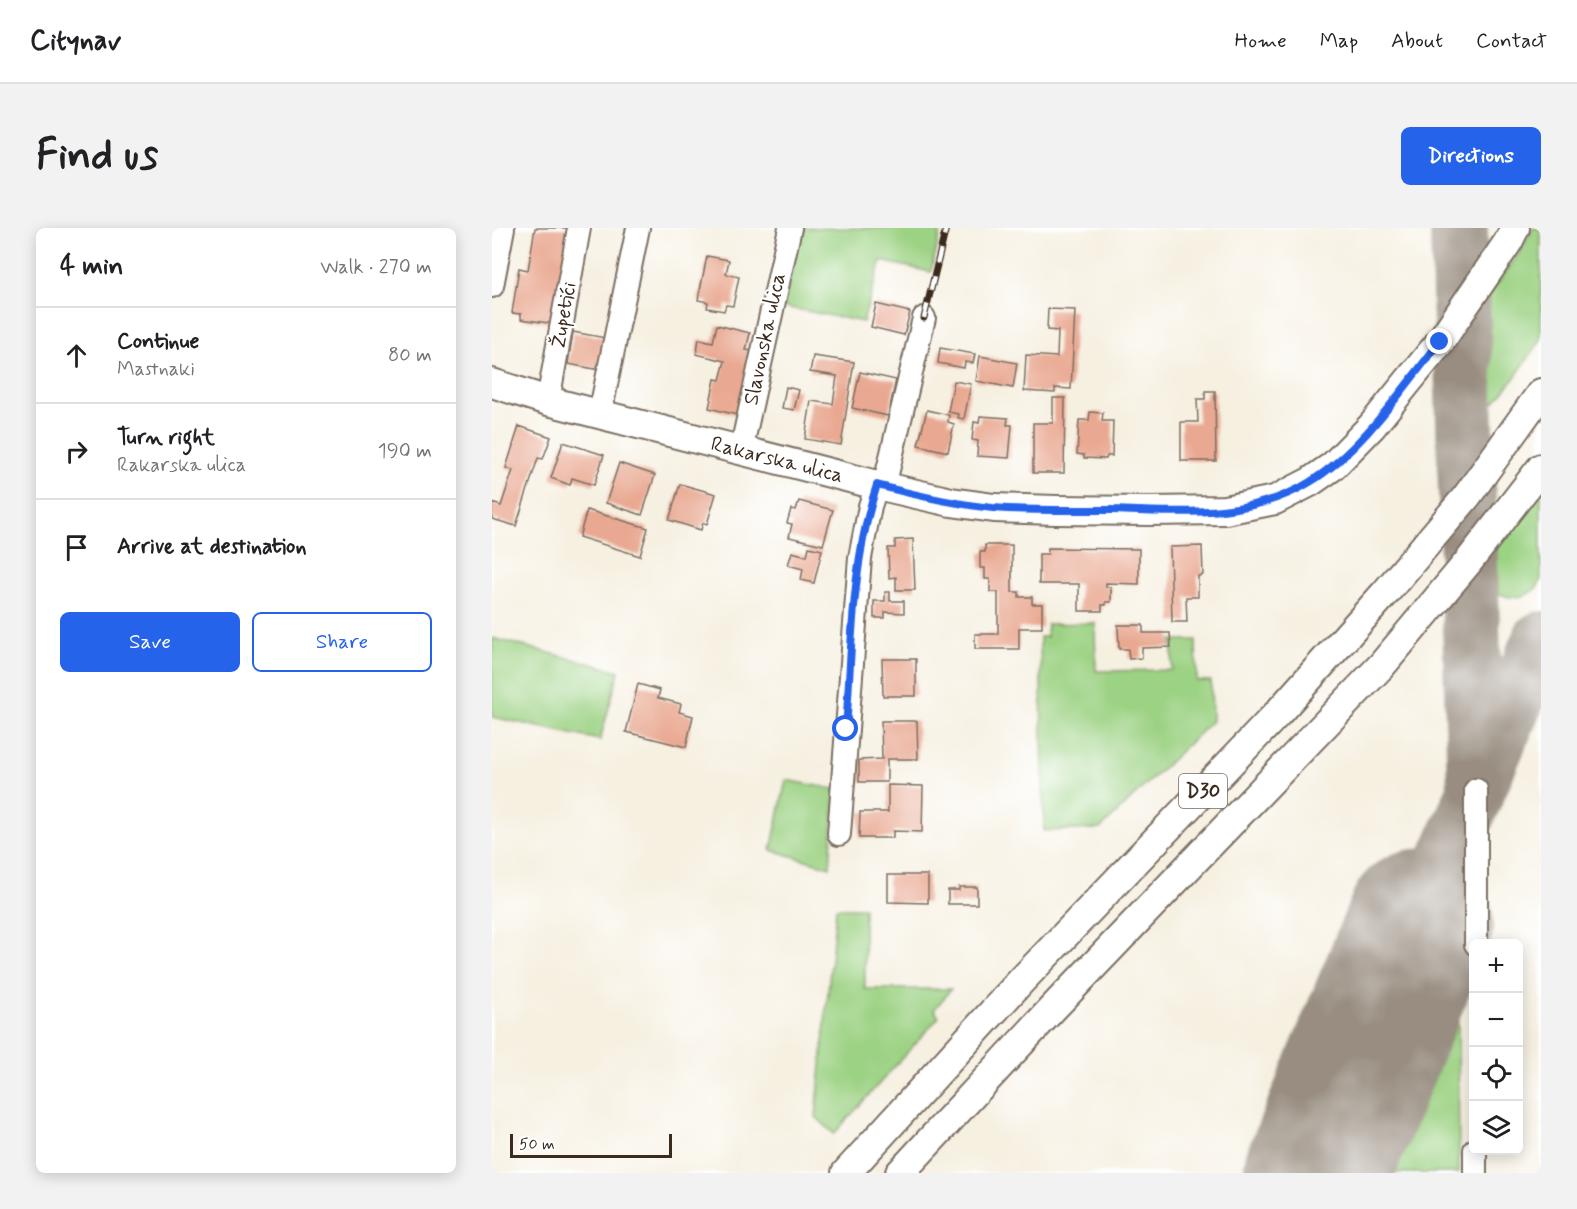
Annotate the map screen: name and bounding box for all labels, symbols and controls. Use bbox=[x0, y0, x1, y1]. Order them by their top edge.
text: Citynav bbox=[30, 23, 121, 60]
text: Home bbox=[1235, 27, 1287, 55]
text: Map bbox=[1320, 27, 1358, 55]
text: About bbox=[1391, 27, 1443, 55]
text: Contact bbox=[1476, 27, 1547, 55]
button: Directions bbox=[1401, 127, 1541, 185]
text: Find us bbox=[36, 129, 158, 184]
text: 4 min bbox=[60, 250, 123, 284]
text: Walk · 270 m bbox=[320, 254, 432, 281]
street label: Slavonska ulica bbox=[737, 270, 793, 408]
street label: Župetići bbox=[544, 280, 584, 350]
text: Continue bbox=[117, 328, 199, 356]
route end bbox=[1426, 328, 1452, 354]
icon: ahead bbox=[60, 339, 93, 372]
text: 80 m bbox=[388, 342, 432, 369]
text: Mastnaki bbox=[117, 356, 195, 383]
text: Turn right bbox=[117, 424, 215, 452]
street label: Rakarska ulica bbox=[708, 430, 846, 490]
icon: right bbox=[60, 435, 93, 468]
text: 190 m bbox=[378, 438, 432, 465]
text: Rakarska ulica bbox=[117, 452, 246, 479]
icon: arrive bbox=[60, 531, 93, 564]
text: Arrive at destination bbox=[117, 533, 307, 561]
button: Save bbox=[60, 612, 240, 672]
button: Share bbox=[252, 612, 432, 672]
route start bbox=[832, 715, 858, 741]
road number: D30 bbox=[1179, 774, 1227, 808]
map controls bbox=[1469, 939, 1523, 1155]
button: + bbox=[1469, 939, 1523, 993]
button: − bbox=[1469, 993, 1523, 1047]
button: locate bbox=[1469, 1047, 1523, 1101]
button: layers bbox=[1469, 1101, 1523, 1155]
scale bar bbox=[510, 1131, 672, 1158]
text: 50 m bbox=[519, 1134, 555, 1155]

